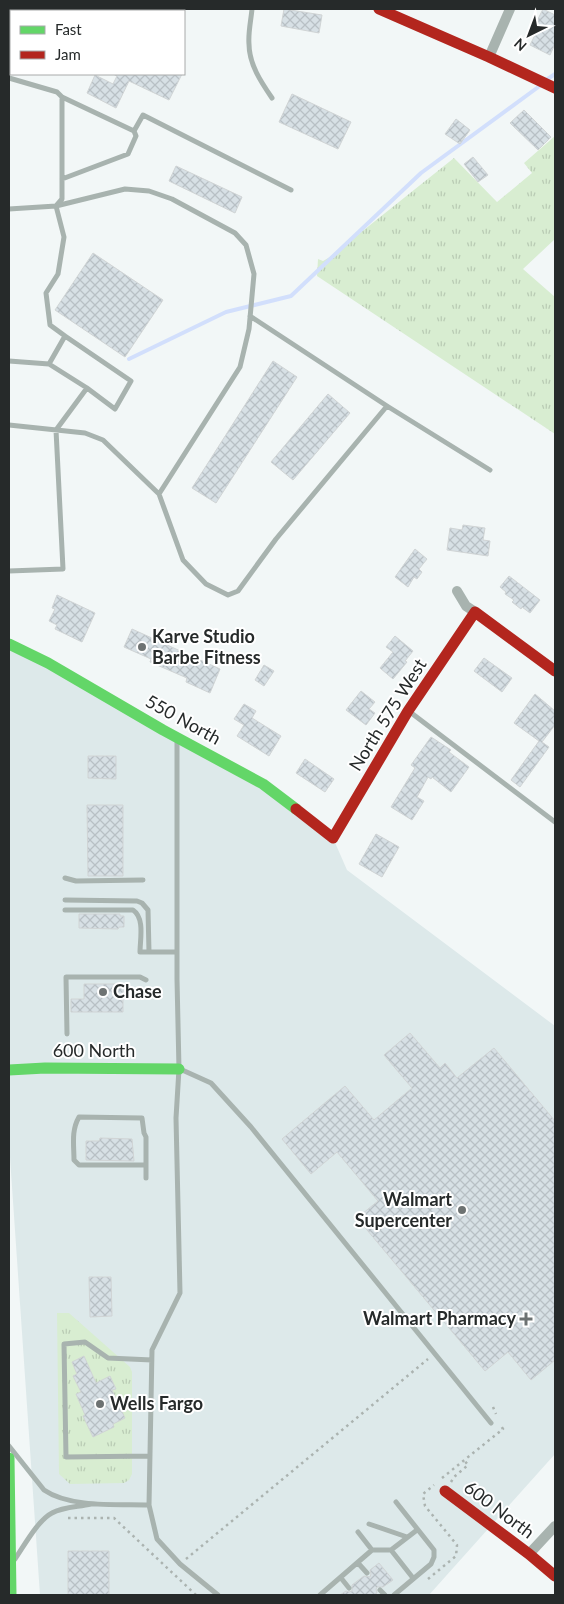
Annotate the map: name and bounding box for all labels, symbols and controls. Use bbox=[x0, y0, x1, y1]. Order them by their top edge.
legend bbox=[10, 10, 185, 75]
north arrow bbox=[504, 10, 554, 60]
text: Fast bbox=[55, 20, 82, 38]
text: N bbox=[510, 35, 530, 55]
text: Jam bbox=[55, 45, 81, 63]
place label: Karve Studio Barbe Fitness bbox=[152, 625, 261, 668]
marker: Karve Studio Barbe Fitness bbox=[136, 641, 148, 653]
street label: North 575 West bbox=[344, 654, 431, 775]
street label: 550 North bbox=[142, 689, 225, 749]
place label: Chase bbox=[113, 980, 162, 1002]
marker: Chase bbox=[97, 986, 109, 998]
street label: 600 North bbox=[53, 1039, 135, 1061]
place label: Walmart Supercenter bbox=[355, 1188, 452, 1231]
marker: Walmart Supercenter bbox=[456, 1204, 468, 1216]
place label: Walmart Pharmacy bbox=[363, 1307, 516, 1329]
marker: Walmart Pharmacy bbox=[520, 1313, 532, 1325]
place label: Wells Fargo bbox=[110, 1392, 203, 1414]
marker: Wells Fargo bbox=[94, 1398, 106, 1410]
street label: 600 North bbox=[460, 1476, 539, 1543]

